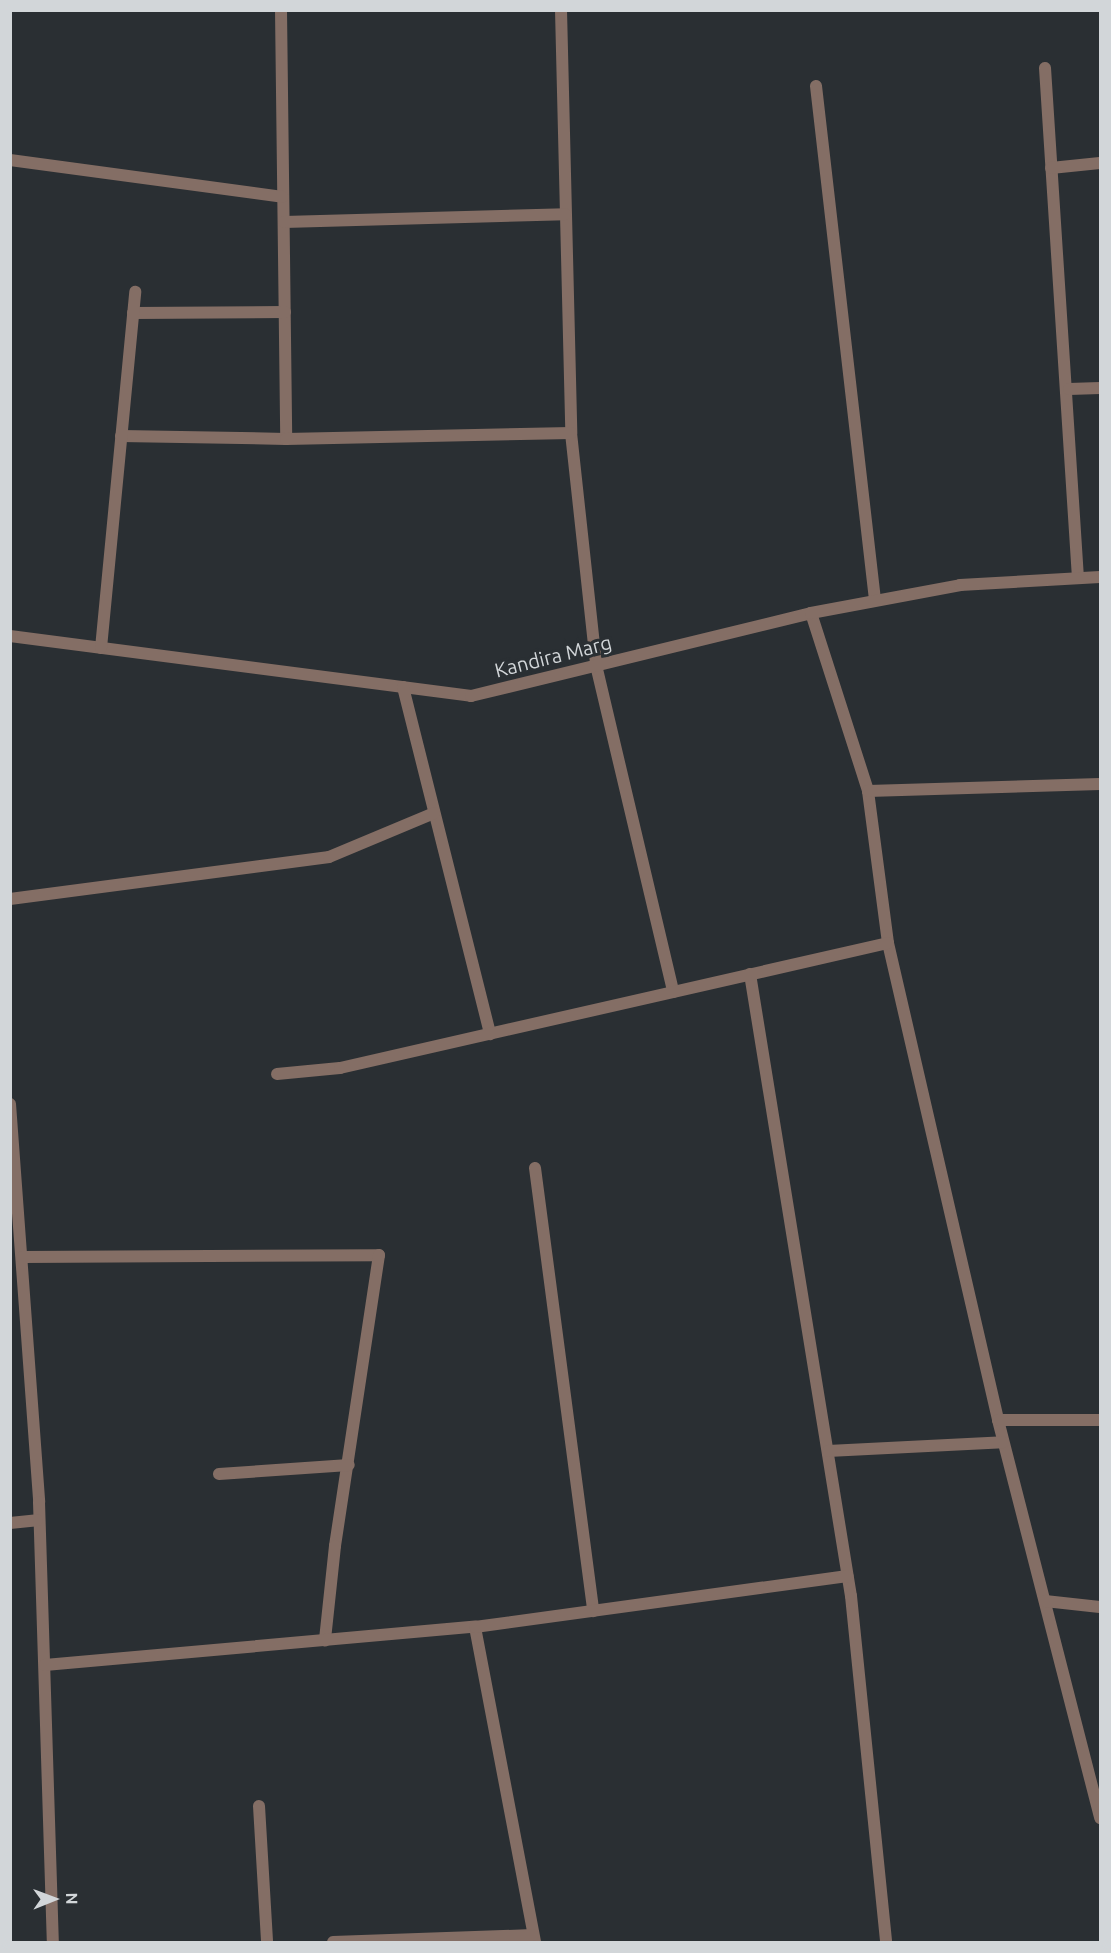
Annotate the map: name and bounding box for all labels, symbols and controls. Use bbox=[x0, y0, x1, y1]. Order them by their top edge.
street label: Kandira Marg bbox=[492, 630, 614, 682]
north arrow bbox=[24, 1869, 84, 1929]
text: N bbox=[63, 1893, 81, 1905]

